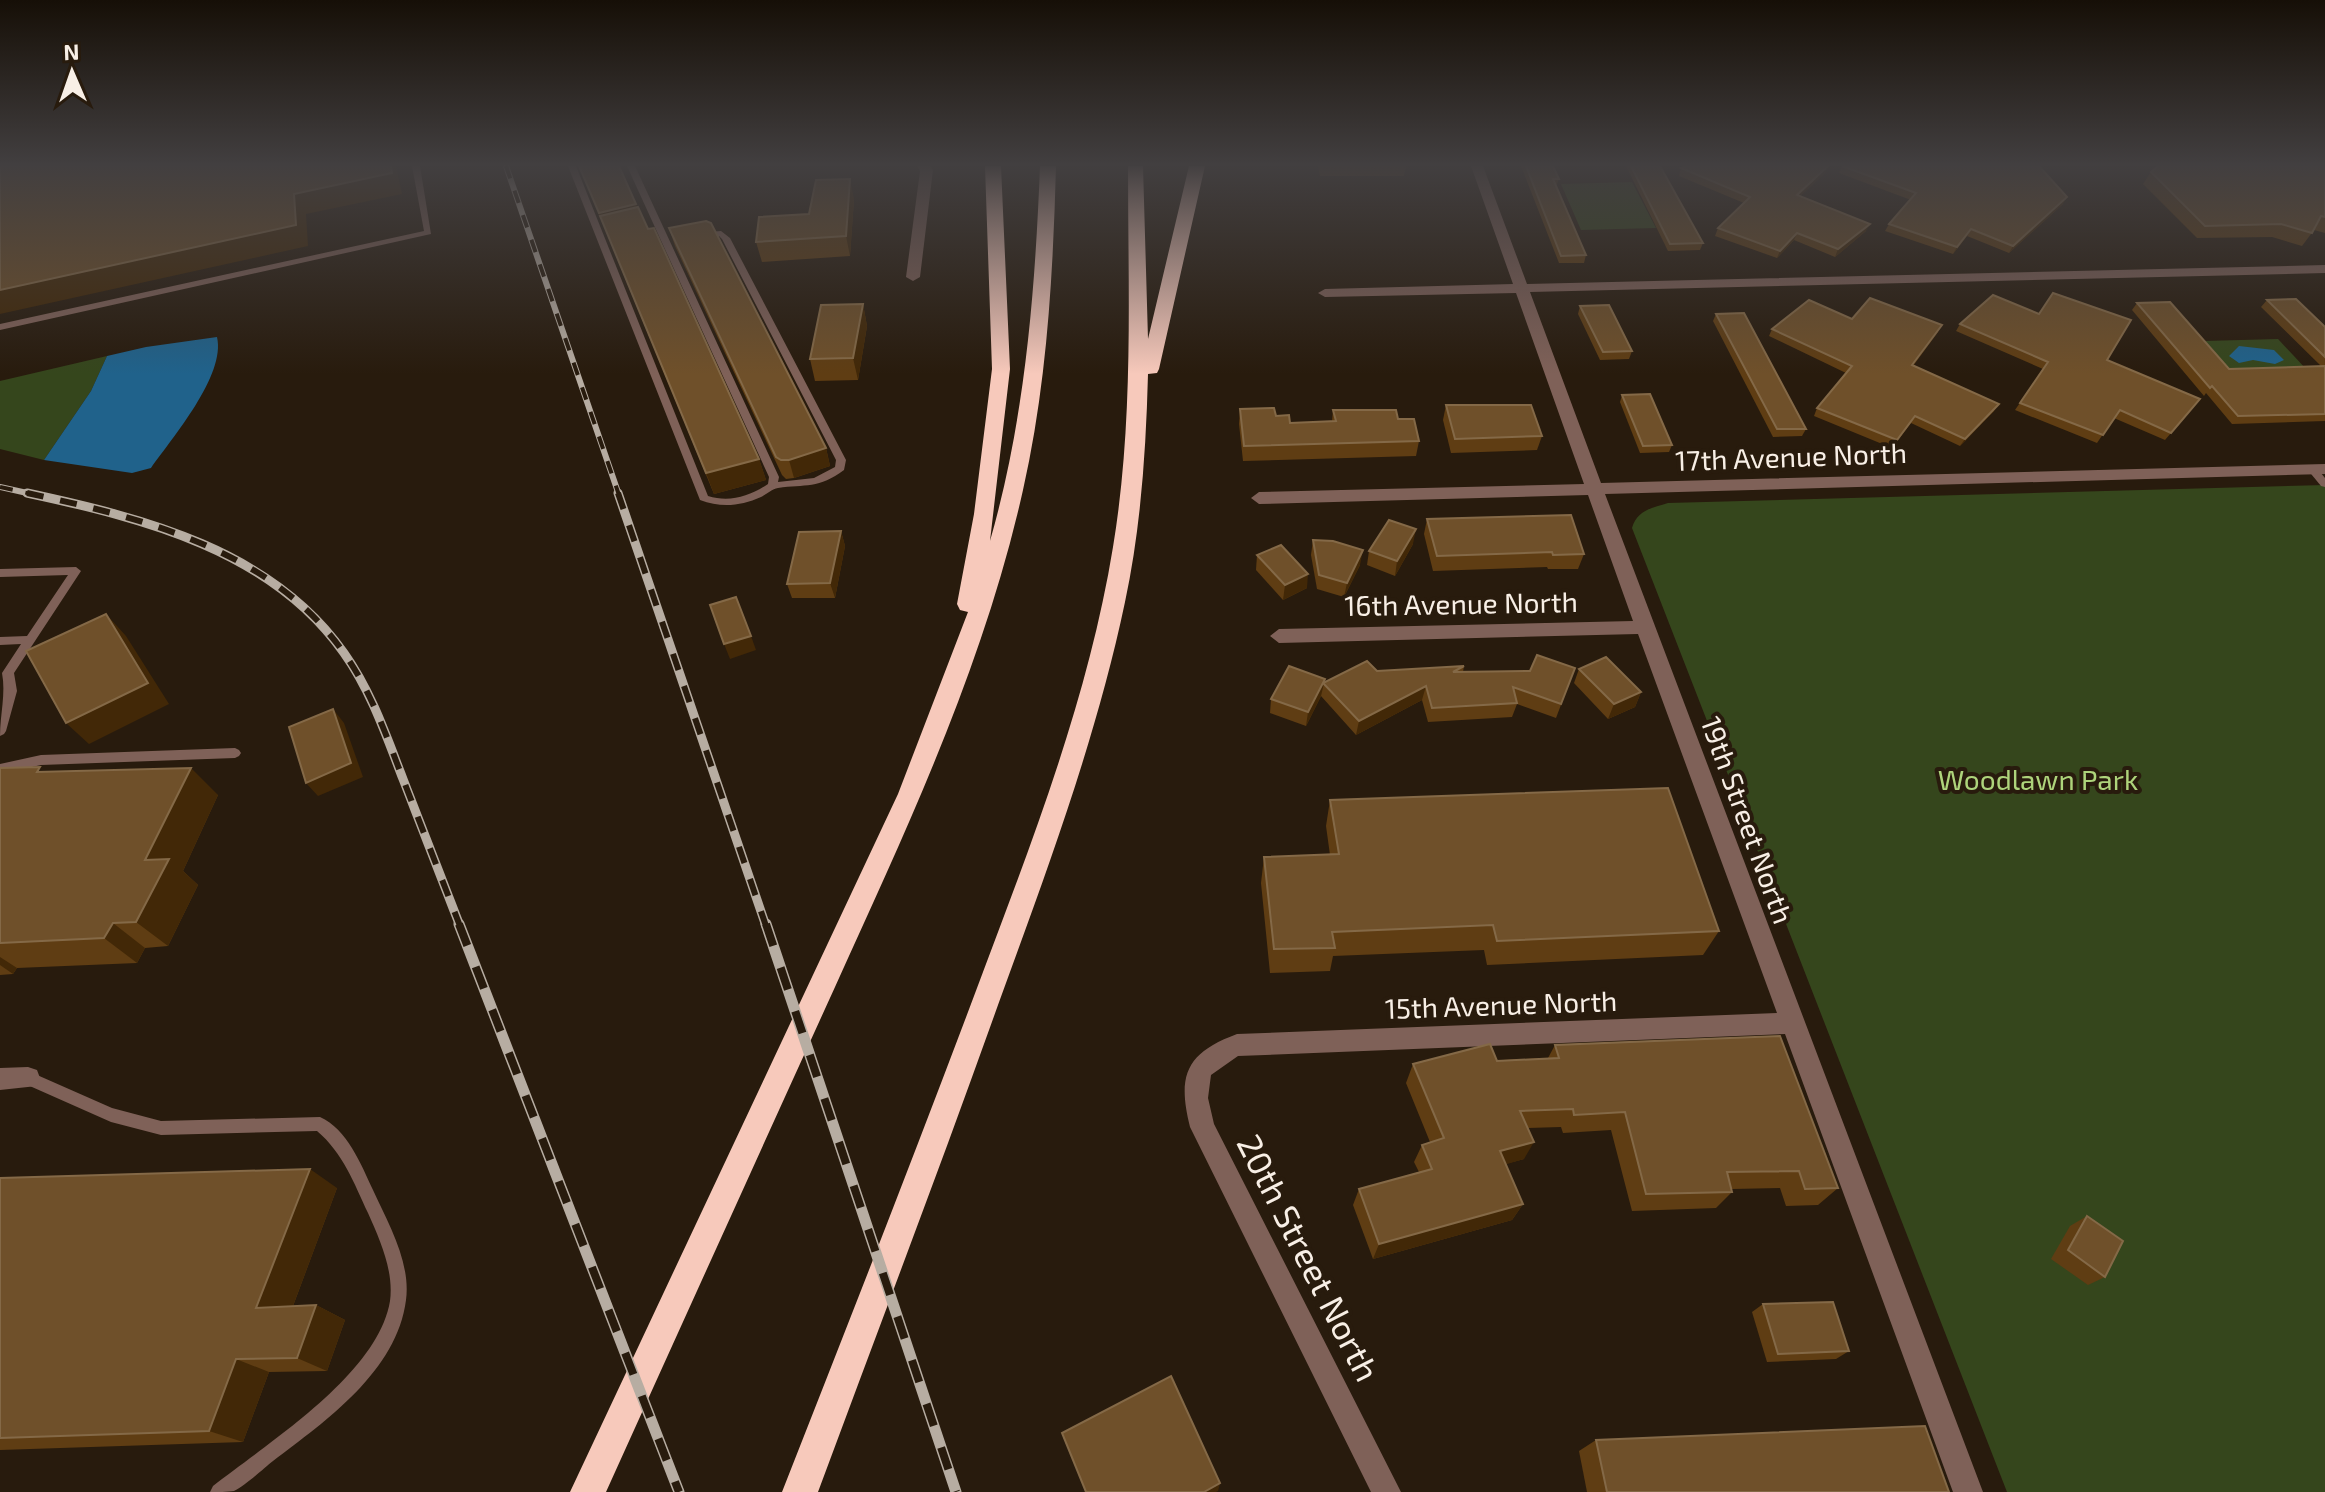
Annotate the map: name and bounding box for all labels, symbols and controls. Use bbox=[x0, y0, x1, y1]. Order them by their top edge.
north arrow bbox=[32, 32, 112, 112]
text: N bbox=[63, 38, 80, 64]
street label: 17th Avenue North bbox=[1675, 435, 1907, 477]
street label: 16th Avenue North bbox=[1344, 584, 1578, 622]
street label: 19th Street North bbox=[1695, 711, 1801, 928]
park label: Woodlawn Park bbox=[1938, 762, 2138, 796]
street label: 15th Avenue North bbox=[1384, 983, 1618, 1025]
street label: 20th Street North bbox=[1229, 1127, 1389, 1388]

